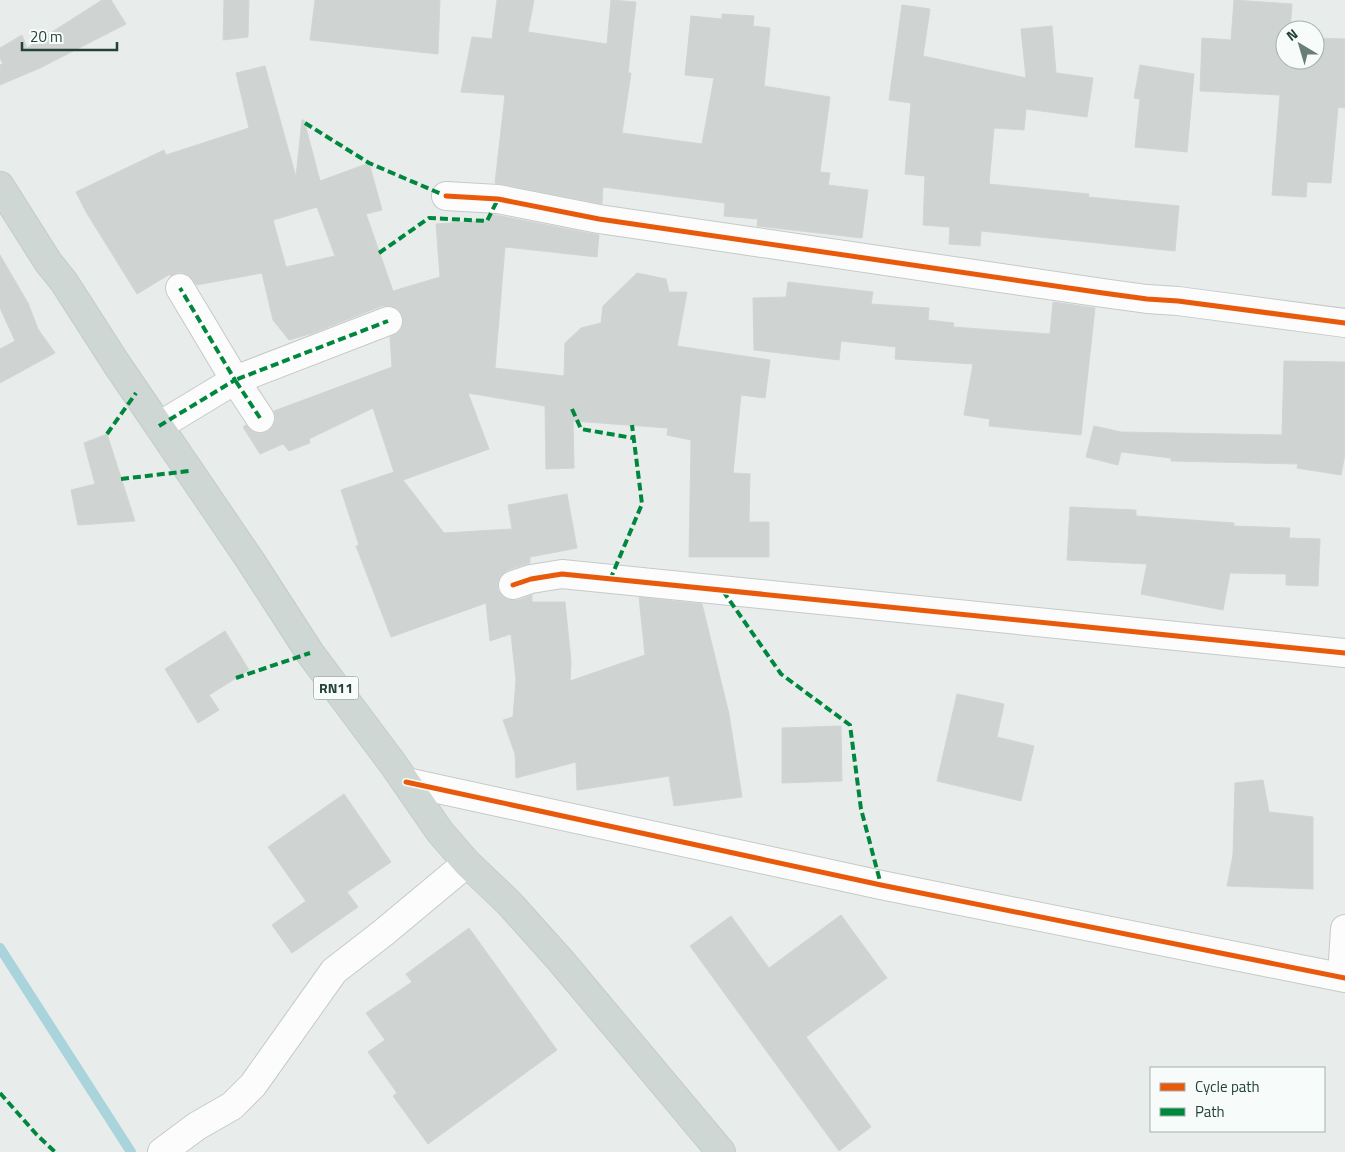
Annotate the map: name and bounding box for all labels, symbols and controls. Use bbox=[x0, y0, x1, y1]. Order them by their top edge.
scale bar bbox=[22, 20, 118, 52]
north arrow bbox=[1275, 20, 1325, 70]
text: N bbox=[1281, 23, 1302, 46]
text: 20 m bbox=[30, 25, 63, 48]
road number: RN11 bbox=[314, 676, 358, 700]
legend bbox=[1150, 1067, 1325, 1132]
text: Cycle path bbox=[1195, 1075, 1260, 1098]
text: Path bbox=[1195, 1100, 1225, 1123]

